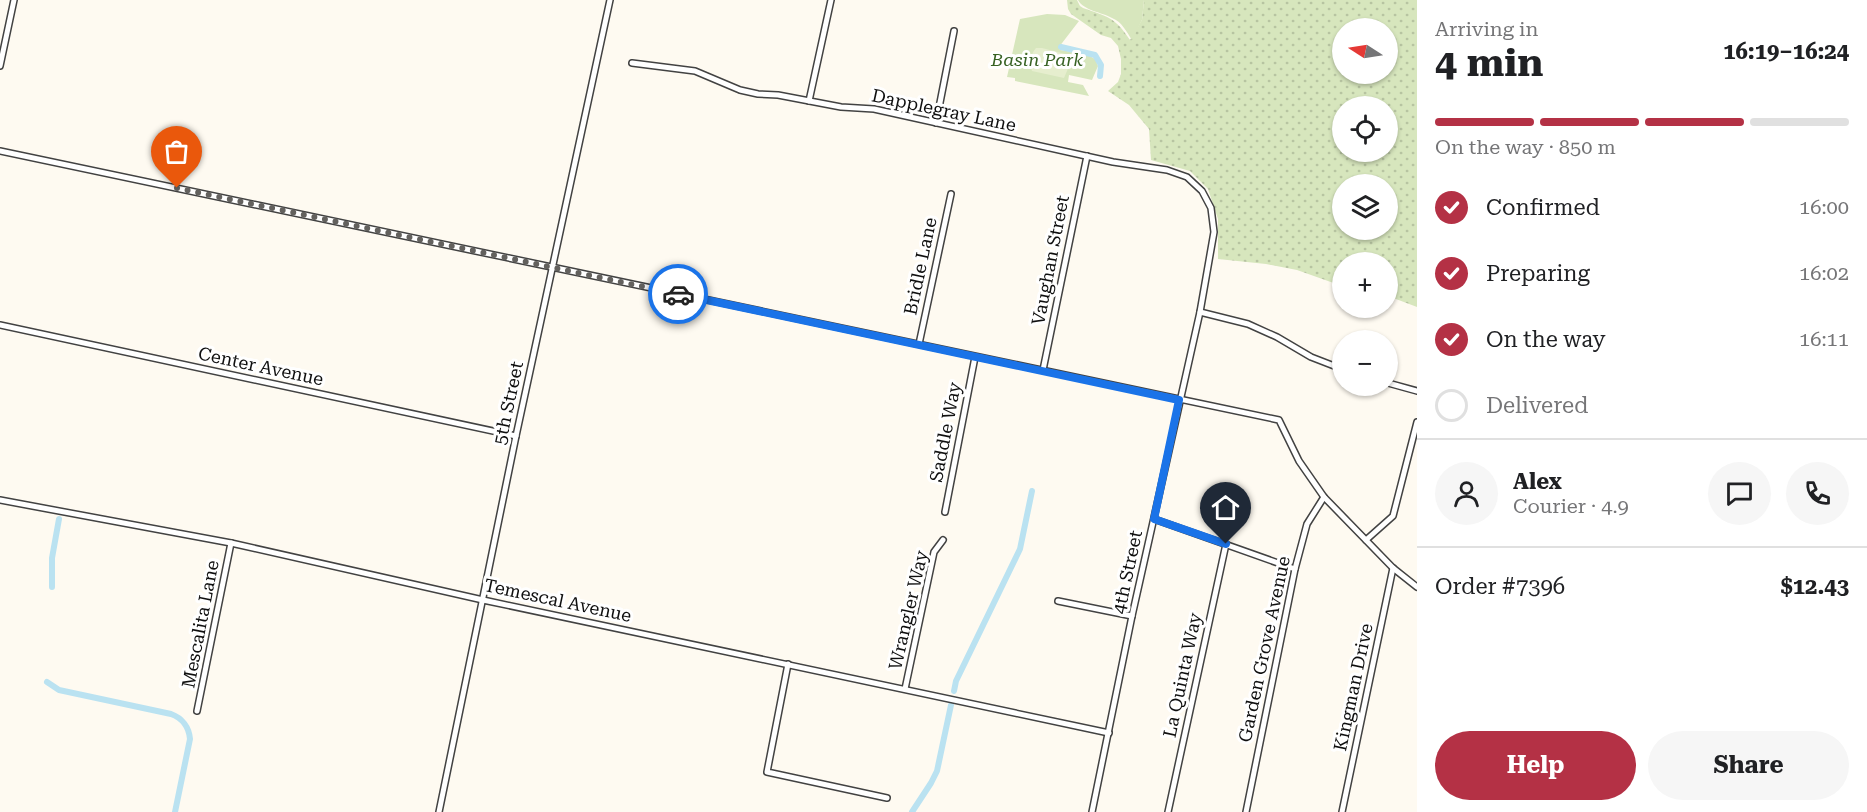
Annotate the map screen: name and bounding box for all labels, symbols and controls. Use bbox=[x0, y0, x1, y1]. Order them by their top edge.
text: Arriving in bbox=[1435, 17, 1538, 41]
north arrow bbox=[1332, 18, 1398, 84]
map controls bbox=[1332, 18, 1398, 396]
text: 16:19–16:24 bbox=[1723, 39, 1849, 64]
text: 4 min bbox=[1435, 40, 1543, 86]
park label: Basin Park bbox=[990, 49, 1083, 70]
street label: Dapplegray Lane bbox=[870, 84, 1018, 136]
button: locate bbox=[1332, 96, 1398, 162]
pin bbox=[151, 126, 202, 188]
icon: bag bbox=[160, 135, 193, 168]
text: On the way · 850 m bbox=[1435, 135, 1616, 159]
button: layers bbox=[1332, 174, 1398, 240]
icon: check bbox=[1435, 191, 1468, 224]
street label: Vaughan Street bbox=[1027, 193, 1073, 327]
text: Confirmed bbox=[1486, 195, 1600, 220]
text: 16:00 bbox=[1799, 195, 1849, 219]
street label: Bridle Lane bbox=[899, 215, 941, 317]
button: + bbox=[1332, 252, 1398, 318]
icon: check bbox=[1435, 257, 1468, 290]
text: Preparing bbox=[1486, 261, 1590, 286]
text: 16:02 bbox=[1799, 261, 1849, 285]
courier bbox=[648, 264, 708, 324]
icon: car bbox=[662, 278, 695, 311]
icon: check bbox=[1435, 323, 1468, 356]
text: On the way bbox=[1486, 327, 1606, 352]
text: 16:11 bbox=[1799, 327, 1849, 351]
button: − bbox=[1332, 330, 1398, 396]
street label: Center Avenue bbox=[197, 342, 326, 390]
street label: 5th Street bbox=[489, 359, 527, 447]
street label: Saddle Way bbox=[925, 380, 965, 484]
text: Delivered bbox=[1486, 393, 1588, 418]
button: person bbox=[1435, 462, 1498, 525]
button: chat bbox=[1708, 462, 1771, 525]
button: phone bbox=[1786, 462, 1849, 525]
text: Alex bbox=[1513, 469, 1562, 494]
pin bbox=[1200, 482, 1251, 544]
icon: home bbox=[1209, 491, 1242, 524]
text: Courier · 4.9 bbox=[1513, 494, 1629, 518]
street label: 4th Street bbox=[1108, 528, 1146, 616]
street label: Wrangler Way bbox=[884, 548, 932, 672]
street label: Garden Grove Avenue bbox=[1234, 554, 1294, 744]
street label: Mescalita Lane bbox=[177, 558, 223, 690]
street label: Temescal Avenue bbox=[482, 574, 634, 626]
text: Order #7396 bbox=[1435, 574, 1565, 599]
text: $12.43 bbox=[1780, 574, 1849, 599]
street label: La Quinta Way bbox=[1159, 610, 1206, 739]
street label: Kingman Drive bbox=[1329, 621, 1377, 753]
button: Help bbox=[1435, 731, 1636, 800]
button: Share bbox=[1648, 731, 1849, 800]

